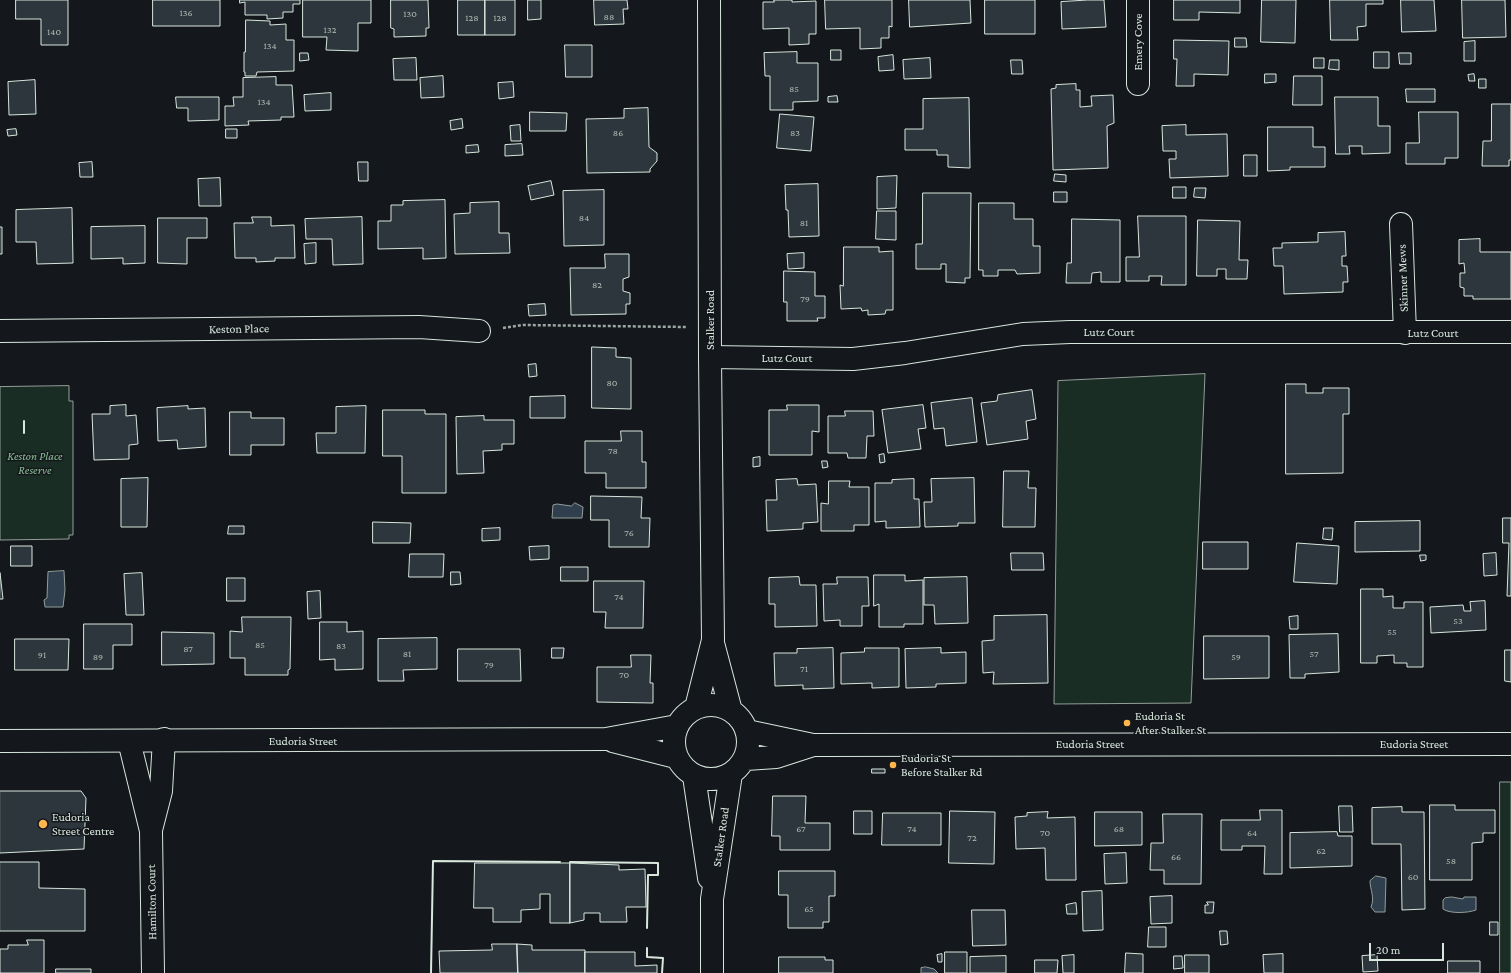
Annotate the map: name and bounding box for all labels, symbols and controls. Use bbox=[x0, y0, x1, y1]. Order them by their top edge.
house number: 136 bbox=[179, 7, 193, 19]
house number: 130 bbox=[403, 8, 417, 20]
house number: 88 bbox=[604, 11, 614, 23]
house number: 128 bbox=[465, 12, 479, 24]
house number: 128 bbox=[493, 12, 507, 24]
street label: Emery Cove bbox=[1131, 13, 1145, 71]
house number: 132 bbox=[324, 24, 336, 36]
house number: 140 bbox=[47, 26, 61, 38]
house number: 134 bbox=[263, 40, 277, 52]
house number: 85 bbox=[789, 83, 799, 95]
house number: 134 bbox=[257, 96, 271, 108]
house number: 86 bbox=[613, 127, 623, 139]
house number: 83 bbox=[790, 127, 800, 139]
house number: 84 bbox=[579, 212, 589, 224]
house number: 81 bbox=[800, 217, 808, 229]
street label: Skinner Mews bbox=[1395, 244, 1411, 312]
house number: 82 bbox=[592, 279, 602, 291]
street label: Stalker Road bbox=[703, 290, 717, 350]
house number: 79 bbox=[800, 293, 810, 305]
street label: Keston Place bbox=[209, 321, 269, 337]
street label: Lutz Court bbox=[1083, 325, 1135, 339]
street label: Lutz Court bbox=[1407, 326, 1459, 340]
street label: Lutz Court bbox=[761, 351, 813, 365]
house number: 80 bbox=[606, 377, 618, 389]
house number: 78 bbox=[608, 445, 618, 457]
park label: Keston Place Reserve bbox=[7, 449, 63, 477]
house number: 76 bbox=[624, 527, 634, 539]
house number: 74 bbox=[614, 591, 624, 603]
house number: 53 bbox=[1453, 615, 1463, 627]
house number: 55 bbox=[1387, 626, 1397, 638]
house number: 85 bbox=[255, 639, 265, 651]
house number: 83 bbox=[336, 640, 346, 652]
house number: 87 bbox=[183, 643, 193, 655]
house number: 81 bbox=[403, 648, 411, 660]
house number: 57 bbox=[1309, 648, 1319, 660]
house number: 91 bbox=[38, 649, 46, 661]
house number: 89 bbox=[93, 651, 103, 663]
house number: 59 bbox=[1231, 651, 1241, 663]
house number: 79 bbox=[484, 659, 494, 671]
house number: 71 bbox=[800, 663, 808, 675]
house number: 70 bbox=[619, 669, 629, 681]
place label: Eudoria St After Stalker St bbox=[1135, 709, 1206, 737]
marker: Eudoria St After Stalker St bbox=[1122, 718, 1132, 728]
street label: Eudoria Street bbox=[269, 734, 337, 748]
street label: Eudoria Street bbox=[1056, 737, 1124, 751]
street label: Eudoria Street bbox=[1380, 737, 1448, 751]
place label: Eudoria St Before Stalker Rd bbox=[901, 751, 982, 779]
marker: Eudoria St Before Stalker Rd bbox=[888, 760, 898, 770]
street label: Stalker Road bbox=[710, 806, 732, 868]
place label: Eudoria Street Centre bbox=[52, 810, 114, 838]
marker: Eudoria Street Centre bbox=[37, 818, 49, 830]
house number: 67 bbox=[796, 823, 806, 835]
house number: 74 bbox=[907, 823, 917, 835]
house number: 68 bbox=[1114, 823, 1124, 835]
house number: 70 bbox=[1040, 827, 1050, 839]
house number: 64 bbox=[1247, 827, 1257, 839]
house number: 72 bbox=[967, 832, 977, 844]
house number: 62 bbox=[1316, 845, 1326, 857]
house number: 66 bbox=[1171, 851, 1181, 863]
house number: 58 bbox=[1446, 855, 1456, 867]
street label: Hamilton Court bbox=[144, 864, 160, 940]
house number: 60 bbox=[1408, 871, 1418, 883]
house number: 65 bbox=[804, 903, 814, 915]
scale bar bbox=[1371, 935, 1446, 961]
text: 20 m bbox=[1376, 943, 1400, 957]

